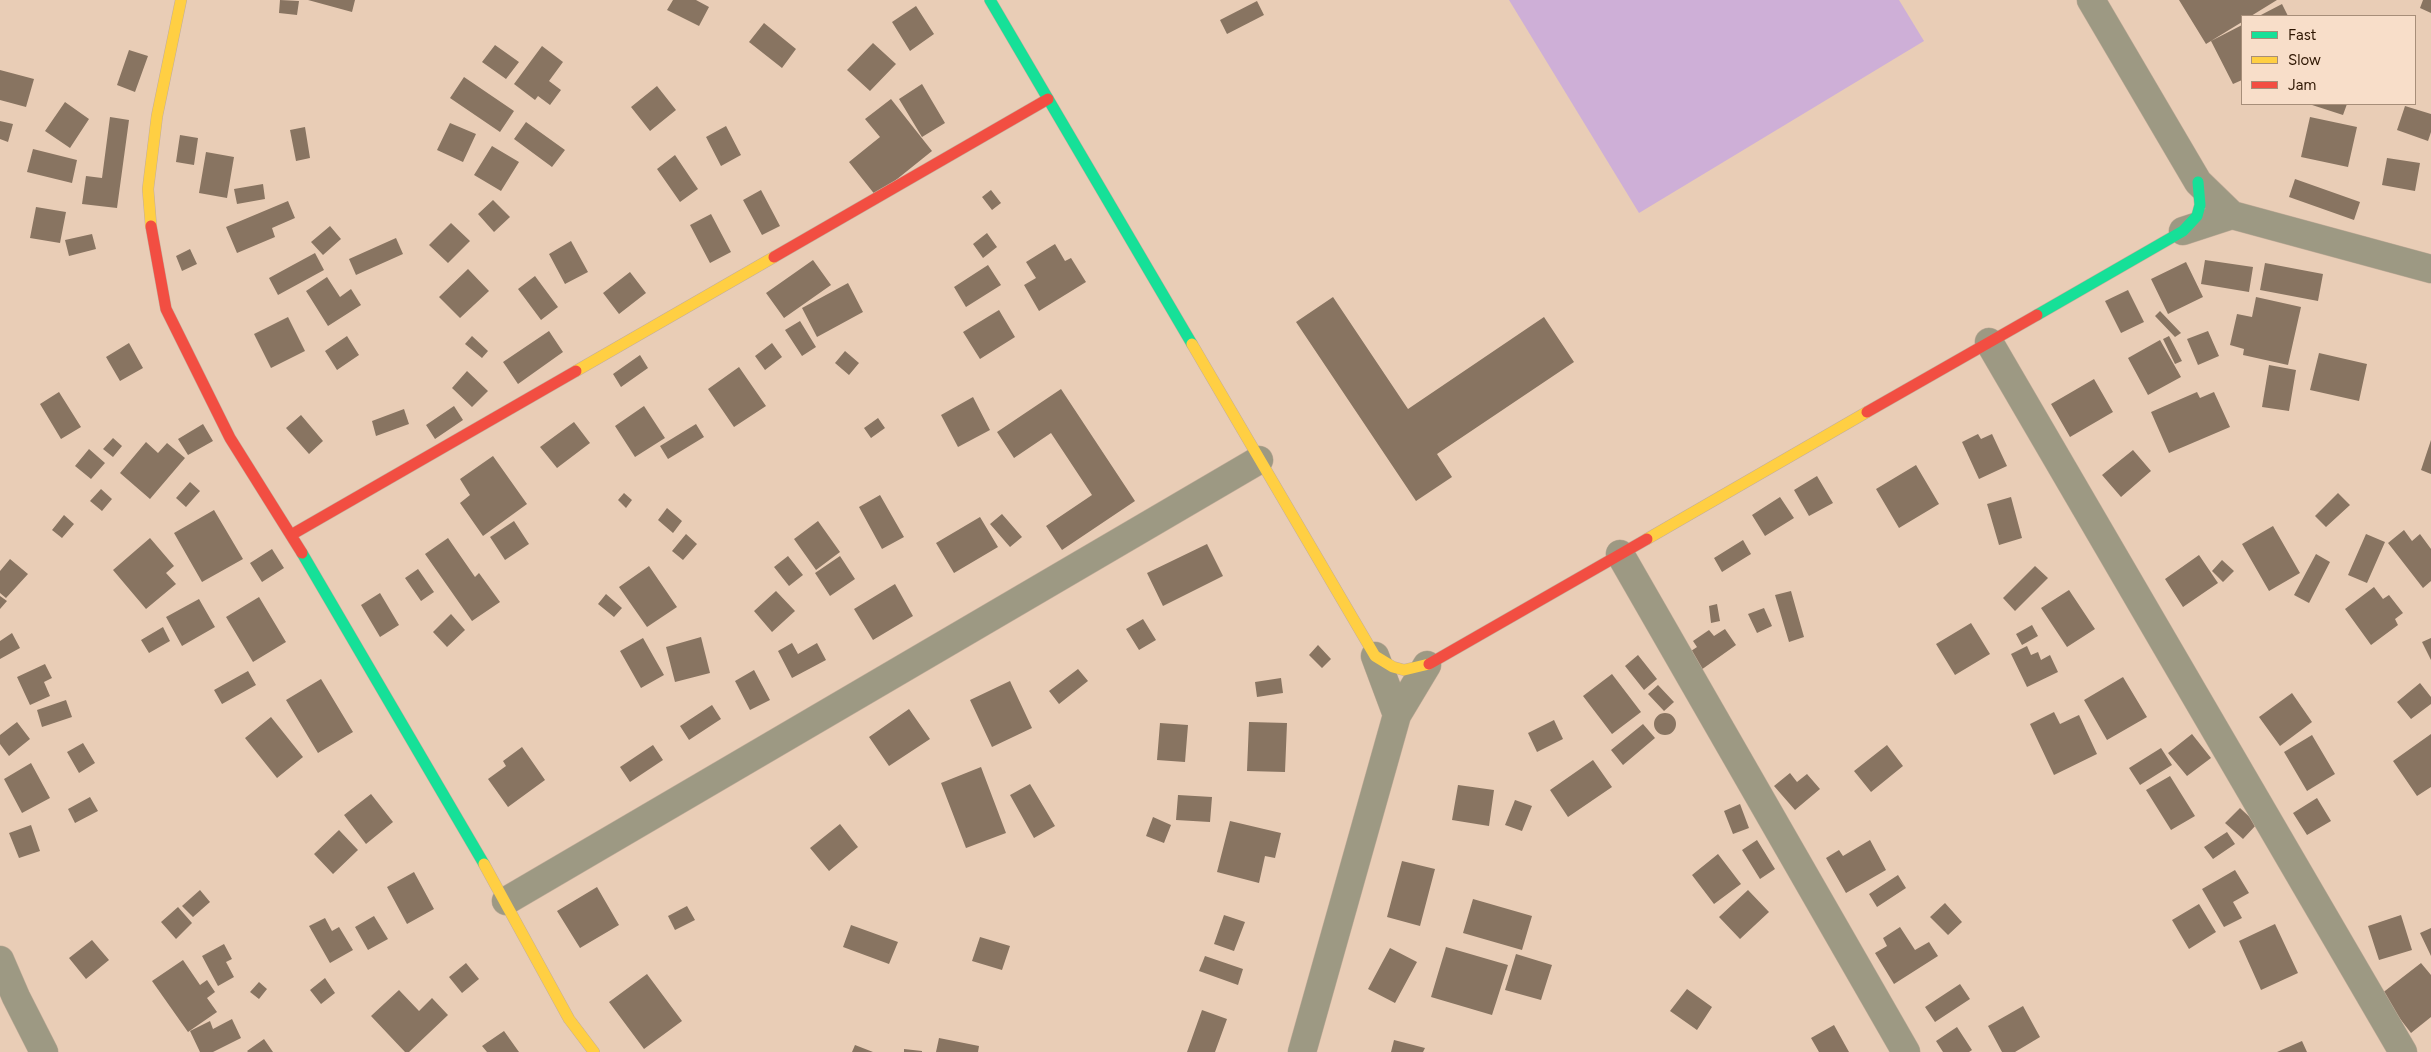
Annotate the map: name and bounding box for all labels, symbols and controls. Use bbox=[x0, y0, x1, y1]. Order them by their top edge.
legend bbox=[2241, 15, 2416, 105]
text: Fast bbox=[2288, 26, 2316, 44]
text: Slow bbox=[2288, 51, 2321, 69]
text: Jam bbox=[2288, 76, 2316, 94]

